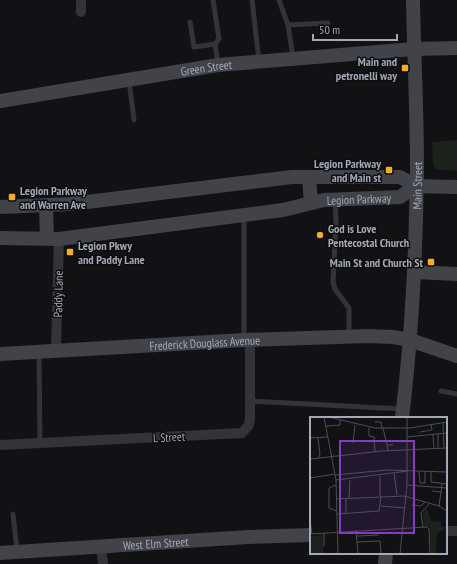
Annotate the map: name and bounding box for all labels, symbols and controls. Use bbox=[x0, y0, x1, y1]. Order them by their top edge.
scale bar bbox=[313, 16, 397, 42]
text: 50 m bbox=[319, 22, 340, 37]
place label: Main and petronelli way bbox=[336, 54, 397, 83]
street label: Green Street bbox=[179, 56, 233, 79]
marker: Main and petronelli way bbox=[400, 63, 410, 73]
place label: Legion Parkway and Main st bbox=[314, 156, 382, 185]
street label: Main Street bbox=[409, 161, 425, 210]
marker: Legion Parkway and Main st bbox=[384, 165, 394, 175]
place label: Legion Parkway and Warren Ave bbox=[20, 183, 87, 212]
street label: Legion Parkway bbox=[326, 190, 392, 207]
marker: Legion Parkway and Warren Ave bbox=[7, 192, 17, 202]
place label: God is Love Pentecostal Church bbox=[328, 221, 409, 250]
marker: God is Love Pentecostal Church bbox=[315, 230, 325, 240]
place label: Legion Pkwy and Paddy Lane bbox=[78, 238, 145, 267]
marker: Legion Pkwy and Paddy Lane bbox=[65, 247, 75, 257]
place label: Main St and Church St bbox=[330, 255, 423, 270]
marker: Main St and Church St bbox=[426, 257, 436, 267]
street label: Paddy Lane bbox=[50, 270, 66, 318]
street label: Frederick Douglass Avenue bbox=[149, 332, 260, 353]
inset map bbox=[310, 417, 447, 554]
street label: L Street bbox=[153, 429, 186, 445]
street label: West Elm Street bbox=[122, 533, 190, 553]

